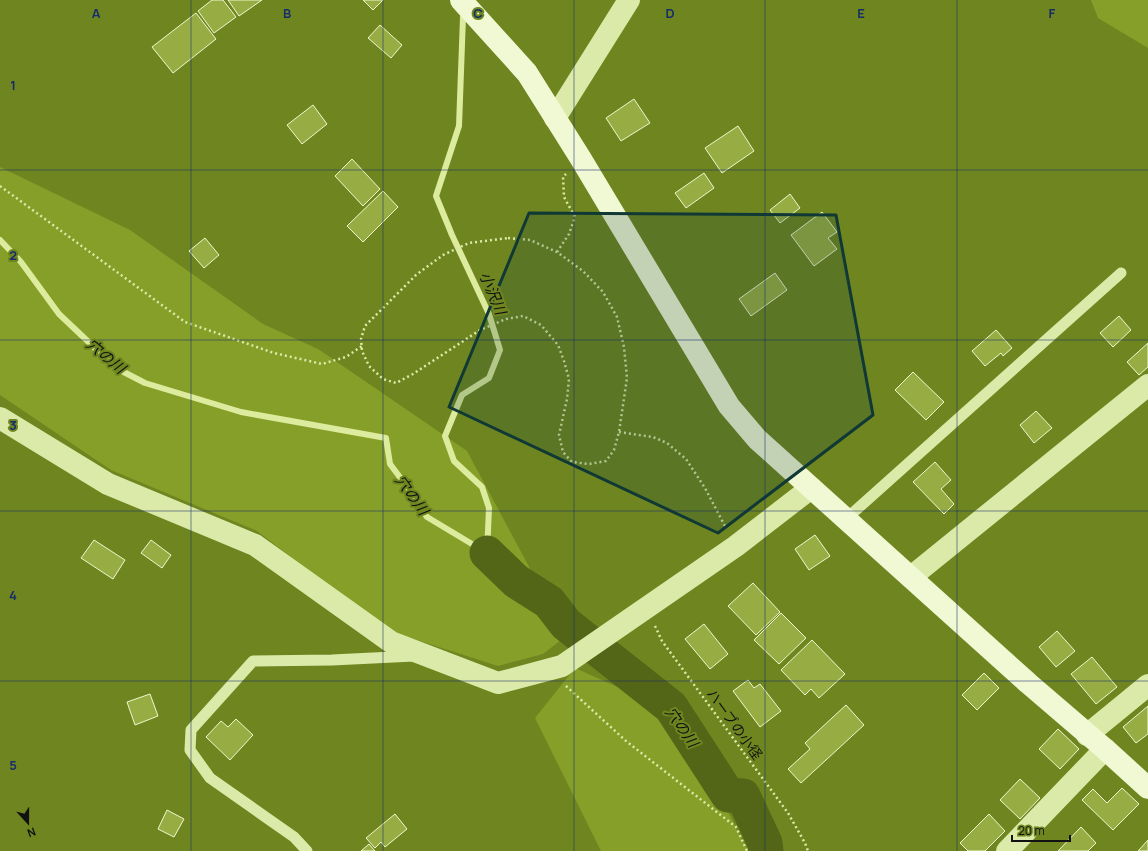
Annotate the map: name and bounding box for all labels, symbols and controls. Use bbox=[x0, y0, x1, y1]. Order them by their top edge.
text: A bbox=[92, 4, 101, 22]
text: B bbox=[283, 4, 291, 22]
text: C bbox=[473, 4, 483, 22]
text: D bbox=[665, 4, 675, 22]
text: E bbox=[857, 4, 865, 22]
text: F bbox=[1049, 4, 1056, 22]
text: 1 bbox=[10, 76, 16, 94]
text: 2 bbox=[9, 246, 17, 264]
water label: 小沢川 bbox=[475, 268, 512, 320]
water label: 穴の川 bbox=[82, 334, 132, 380]
text: 3 bbox=[9, 416, 17, 434]
water label: 穴の川 bbox=[390, 471, 435, 521]
text: 4 bbox=[9, 586, 17, 604]
street label: ハーブの小径 bbox=[703, 685, 767, 763]
water label: 穴の川 bbox=[660, 703, 705, 753]
text: 5 bbox=[9, 756, 17, 774]
north arrow bbox=[8, 803, 48, 843]
scale bar bbox=[1012, 817, 1070, 843]
text: 20 m bbox=[1018, 822, 1045, 839]
text: N bbox=[25, 824, 38, 841]

